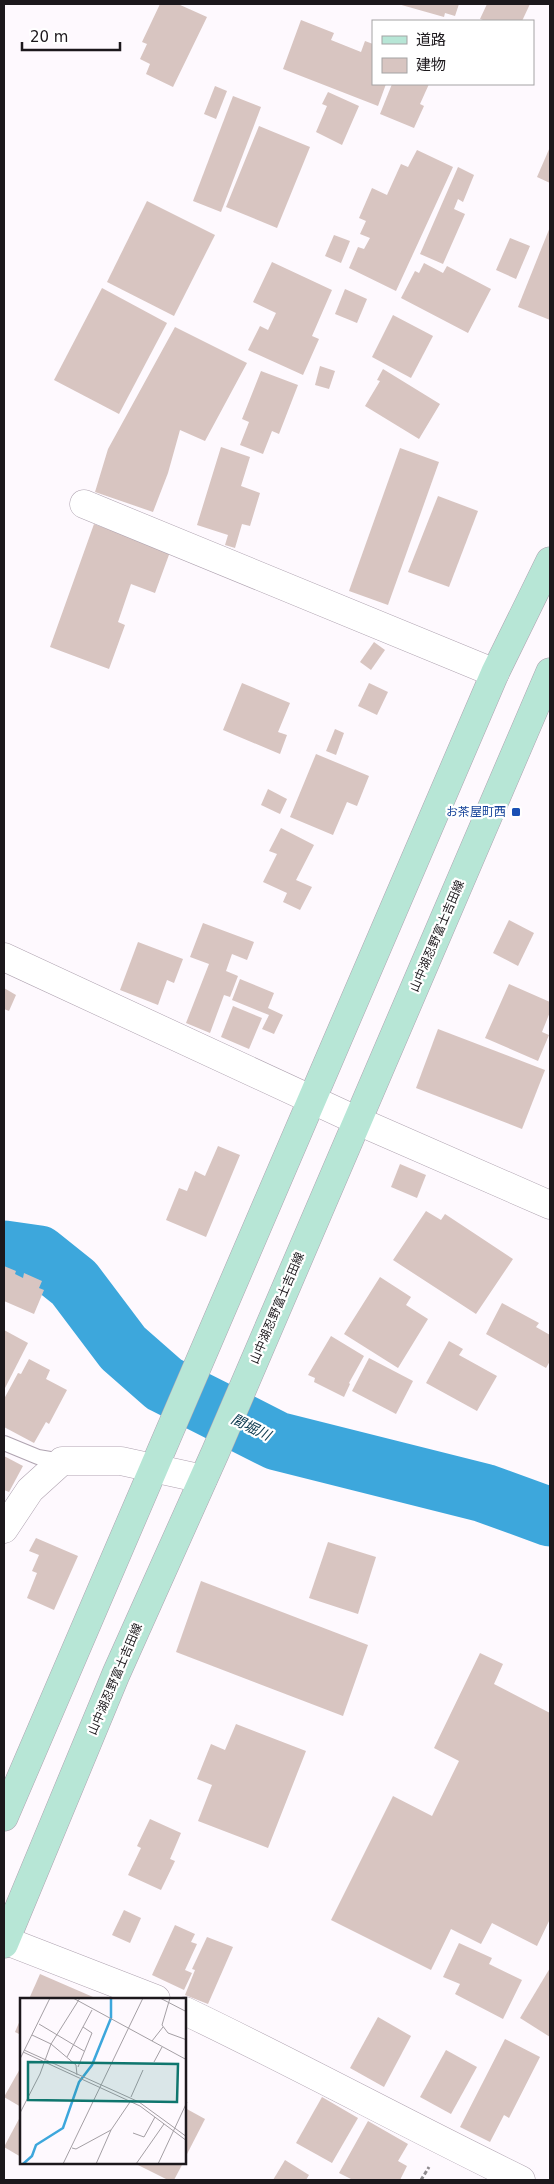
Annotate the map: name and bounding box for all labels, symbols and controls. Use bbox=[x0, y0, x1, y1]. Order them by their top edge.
scale bar bbox=[22, 20, 120, 52]
legend bbox=[372, 20, 534, 85]
text: 20 m bbox=[30, 28, 68, 46]
text: 道路 bbox=[416, 31, 446, 49]
text: 建物 bbox=[416, 56, 446, 74]
place label: お茶屋町西 bbox=[446, 805, 506, 819]
marker: お茶屋町西 bbox=[510, 806, 522, 818]
street label: 山中湖忍野富士吉田線 bbox=[407, 878, 467, 994]
street label: 山中湖忍野富士吉田線 bbox=[247, 1250, 307, 1366]
water label: 間堀川 bbox=[229, 1411, 275, 1444]
street label: 山中湖忍野富士吉田線 bbox=[85, 1621, 145, 1737]
inset map bbox=[20, 1998, 186, 2164]

